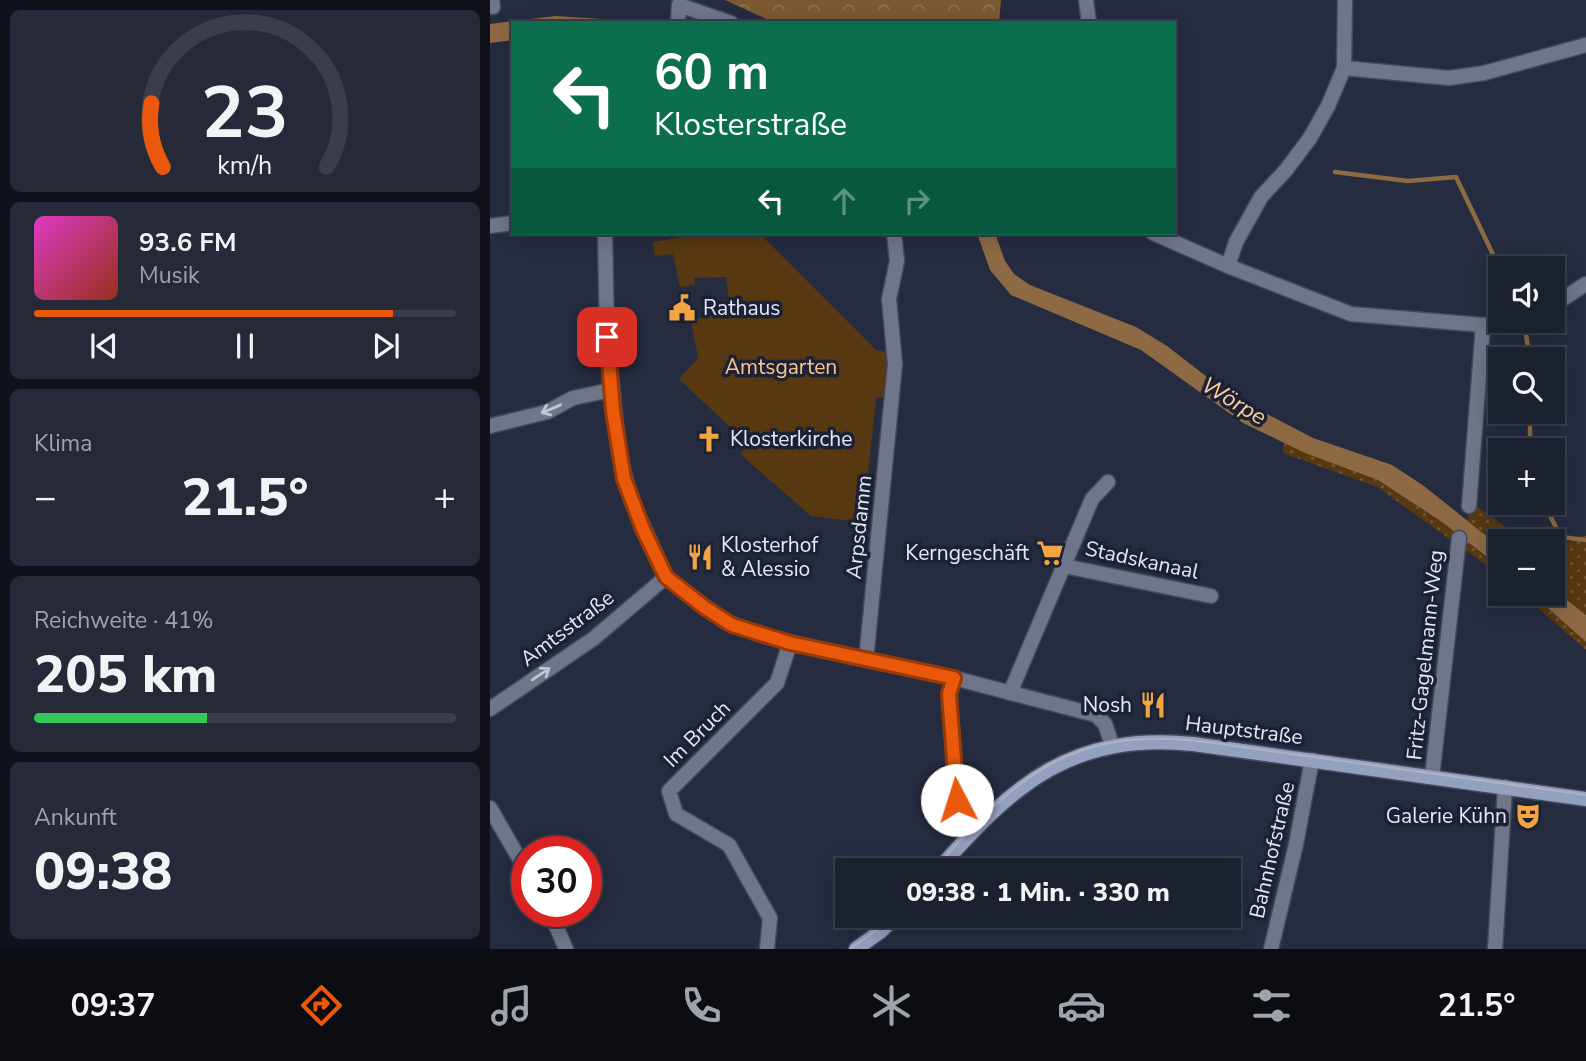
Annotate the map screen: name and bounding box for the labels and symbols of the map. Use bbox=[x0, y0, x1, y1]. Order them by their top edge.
public building icon: Rathaus bbox=[667, 293, 697, 323]
place label: Rathaus bbox=[703, 294, 780, 322]
pin bbox=[577, 307, 637, 367]
park label: Amtsgarten bbox=[725, 353, 837, 381]
water label: Wörpe bbox=[1196, 370, 1272, 432]
one-way arrow bbox=[541, 403, 562, 416]
church icon: Klosterkirche bbox=[694, 424, 724, 454]
place label: Klosterkirche bbox=[730, 425, 852, 453]
street label: Arpsdamm bbox=[840, 474, 878, 580]
place label: Klosterhof & Alessio bbox=[721, 531, 819, 583]
street label: Stadskanaal bbox=[1083, 534, 1202, 586]
supermarket icon: Kerngeschäft bbox=[1035, 538, 1065, 568]
place label: Kerngeschäft bbox=[905, 539, 1030, 567]
restaurant icon: Klosterhof & Alessio bbox=[685, 542, 715, 572]
street label: Fritz-Gagelmann-Weg bbox=[1400, 549, 1450, 761]
street label: Amtsstraße bbox=[514, 584, 620, 672]
one-way arrow bbox=[531, 667, 550, 681]
restaurant icon: Nosh bbox=[1138, 690, 1168, 720]
place label: Nosh bbox=[1083, 691, 1132, 719]
street label: Im Bruch bbox=[657, 694, 737, 774]
street label: Hauptstraße bbox=[1184, 709, 1304, 751]
position arrow bbox=[920, 763, 994, 837]
street label: Bahnhofstraße bbox=[1243, 779, 1301, 921]
theatre icon: Galerie Kühn bbox=[1513, 801, 1543, 831]
place label: Galerie Kühn bbox=[1386, 802, 1507, 830]
speed limit sign: 30 bbox=[511, 836, 602, 927]

